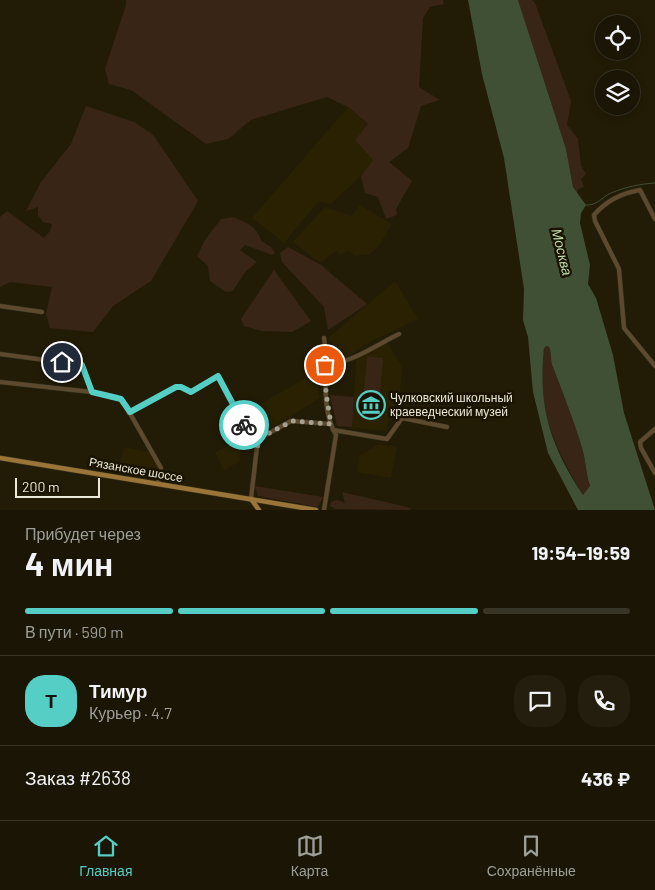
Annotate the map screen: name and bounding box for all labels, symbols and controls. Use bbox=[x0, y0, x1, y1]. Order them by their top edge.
map controls bbox=[595, 15, 640, 115]
button: locate bbox=[595, 15, 640, 60]
button: layers bbox=[595, 70, 640, 115]
water label: Москва bbox=[548, 227, 577, 277]
pin bbox=[41, 341, 83, 383]
pin bbox=[304, 344, 346, 386]
icon: home bbox=[48, 348, 76, 376]
icon: bag bbox=[311, 351, 339, 379]
museum icon: Чулковский школьный краеведческий музей bbox=[356, 390, 386, 420]
place label: Чулковский школьный краеведческий музей bbox=[390, 390, 513, 419]
courier bbox=[219, 400, 269, 450]
icon: bike bbox=[230, 411, 258, 439]
street label: Рязанское шоссе bbox=[88, 454, 184, 484]
scale bar bbox=[15, 475, 100, 498]
text: 200 m bbox=[22, 478, 60, 495]
text: Прибудет через bbox=[25, 524, 141, 543]
text: 19:54–19:59 bbox=[531, 541, 630, 564]
text: 4 мин bbox=[25, 544, 113, 582]
text: В пути · 590 m bbox=[25, 622, 124, 641]
button: chat bbox=[514, 675, 566, 727]
button: phone bbox=[578, 675, 630, 727]
text: Тимур bbox=[89, 679, 147, 702]
text: Т bbox=[45, 689, 57, 712]
text: Курьер · 4.7 bbox=[89, 703, 172, 722]
text: Заказ #2638 bbox=[25, 766, 131, 789]
text: 436 ₽ bbox=[581, 767, 630, 790]
tab: Главная bbox=[79, 832, 132, 879]
tab: Карта bbox=[291, 832, 328, 879]
tab: Сохранённые bbox=[487, 832, 576, 879]

